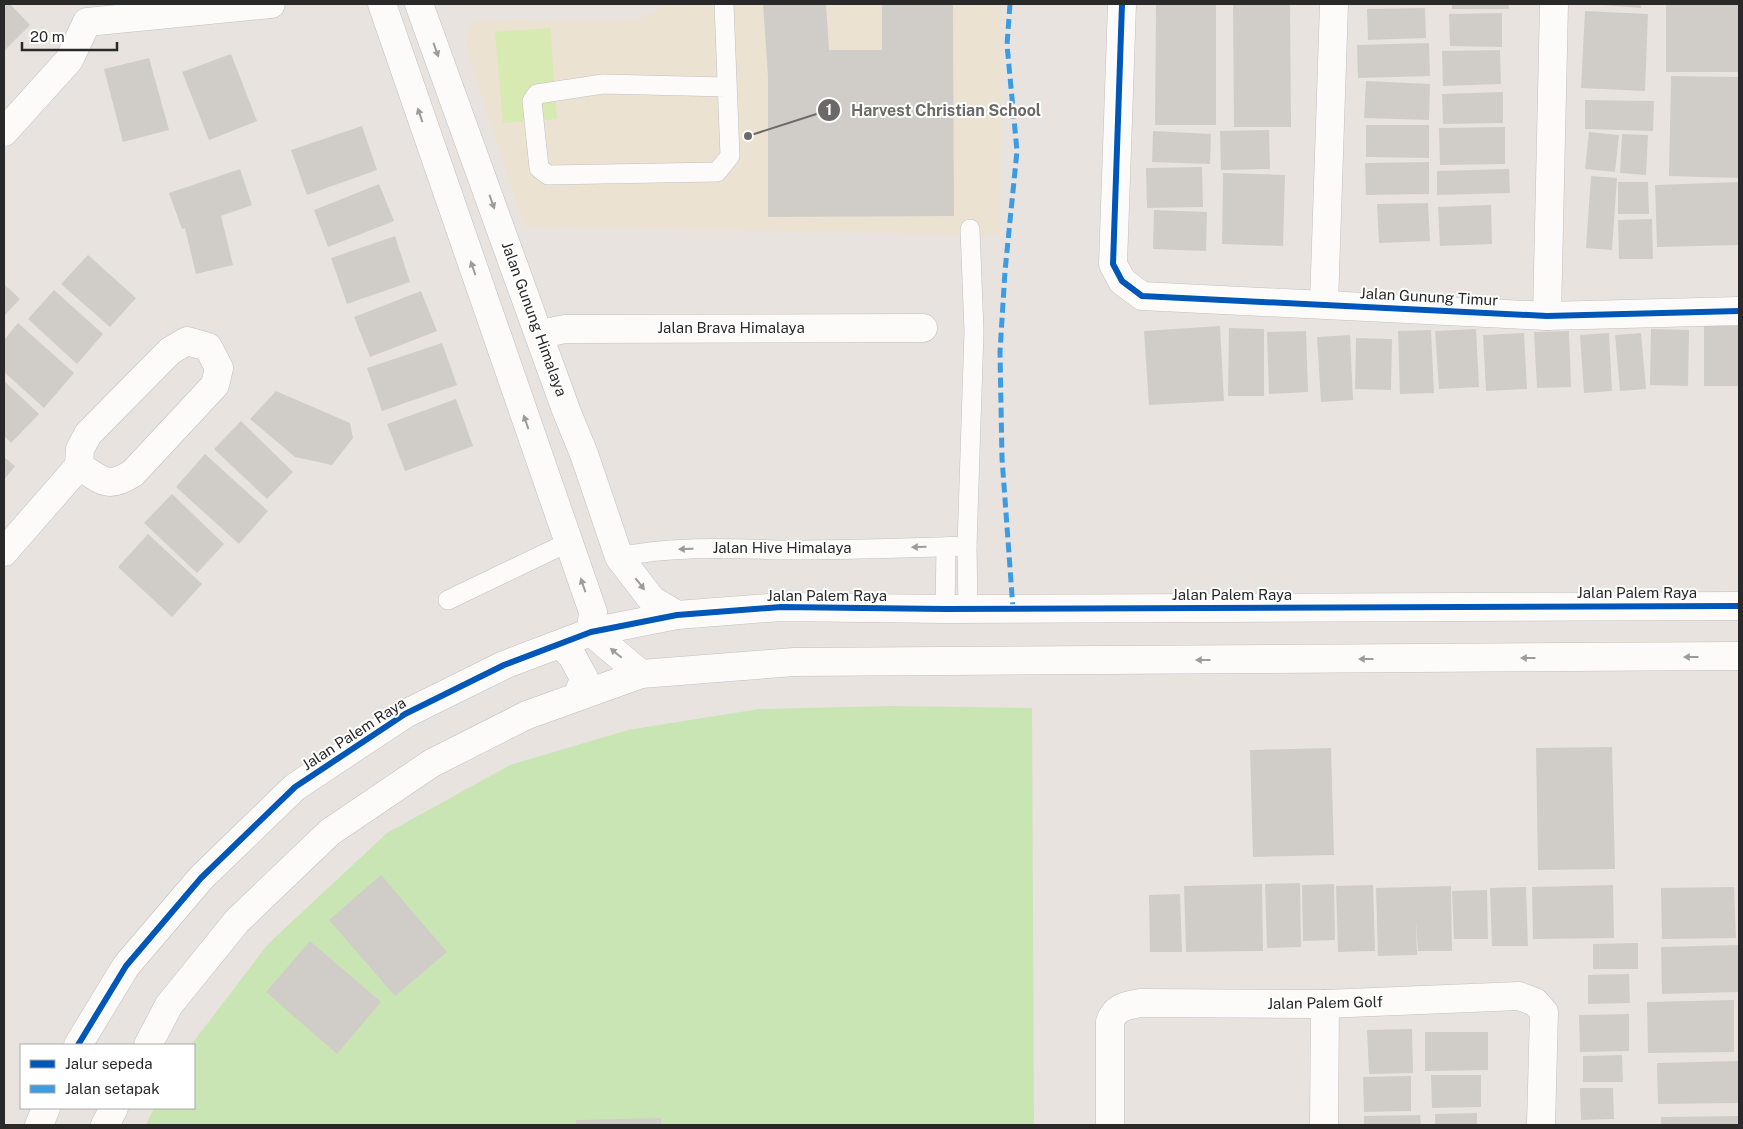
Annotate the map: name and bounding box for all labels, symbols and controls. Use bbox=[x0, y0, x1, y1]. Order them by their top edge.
scale bar bbox=[22, 20, 118, 52]
text: 20 m bbox=[30, 28, 65, 45]
one-way arrow bbox=[433, 42, 440, 57]
callout: Harvest Christian School bbox=[816, 95, 1052, 126]
text: 1 bbox=[826, 101, 832, 118]
text: Harvest Christian School bbox=[851, 101, 1041, 120]
one-way arrow bbox=[416, 107, 423, 122]
one-way arrow bbox=[488, 195, 496, 210]
street label: Jalan Gunung Himalaya bbox=[499, 239, 570, 398]
one-way arrow bbox=[469, 261, 476, 276]
street label: Jalan Gunung Timur bbox=[1359, 284, 1499, 309]
street label: Jalan Brava Himalaya bbox=[657, 319, 805, 336]
one-way arrow bbox=[522, 414, 530, 429]
street label: Jalan Hive Himalaya bbox=[712, 539, 852, 556]
one-way arrow bbox=[910, 543, 926, 551]
one-way arrow bbox=[678, 545, 694, 553]
one-way arrow bbox=[579, 577, 587, 592]
one-way arrow bbox=[634, 577, 645, 590]
street label: Jalan Palem Raya bbox=[1577, 584, 1697, 601]
street label: Jalan Palem Raya bbox=[1172, 586, 1292, 603]
street label: Jalan Palem Raya bbox=[767, 587, 887, 604]
one-way arrow bbox=[609, 648, 622, 659]
one-way arrow bbox=[1682, 653, 1698, 661]
one-way arrow bbox=[1520, 654, 1536, 662]
one-way arrow bbox=[1357, 655, 1373, 663]
one-way arrow bbox=[1195, 656, 1211, 664]
street label: Jalan Palem Raya bbox=[299, 694, 409, 773]
street label: Jalan Palem Golf bbox=[1267, 993, 1383, 1012]
legend bbox=[20, 1044, 195, 1109]
text: Jalur sepeda bbox=[65, 1055, 153, 1072]
text: Jalan setapak bbox=[65, 1080, 160, 1097]

